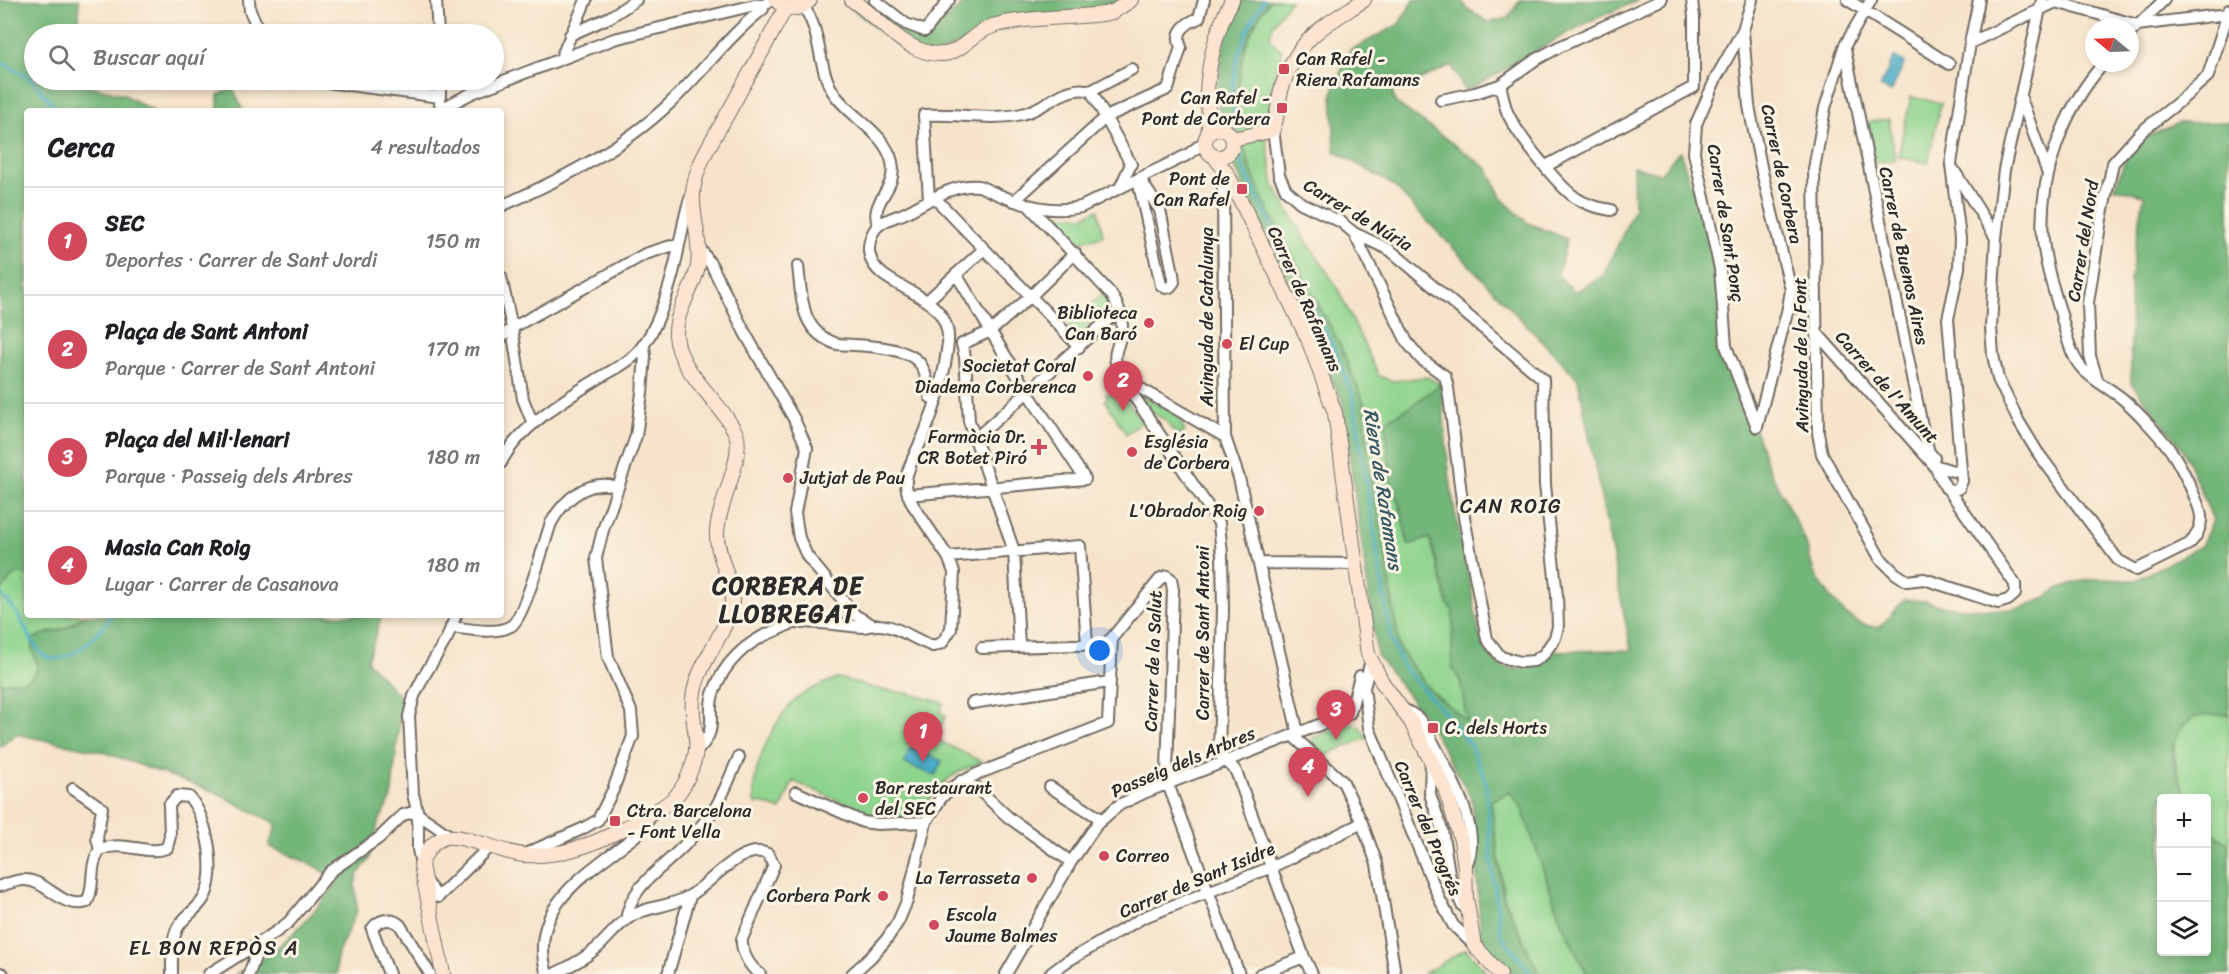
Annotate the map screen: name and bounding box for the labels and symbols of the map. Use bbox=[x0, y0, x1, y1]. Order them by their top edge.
north arrow bbox=[2085, 18, 2139, 72]
place label: Can Rafel - Riera Rafamans bbox=[1296, 43, 1421, 96]
marker: Can Rafel - Riera Rafamans bbox=[1277, 62, 1291, 76]
place label: Can Rafel - Pont de Corbera bbox=[1141, 82, 1271, 135]
marker: Can Rafel - Pont de Corbera bbox=[1275, 101, 1289, 115]
street label: Carrer de Corbera bbox=[1752, 101, 1812, 247]
street label: Carrer de Sant Ponç bbox=[1698, 142, 1754, 304]
place label: Pont de Can Rafel bbox=[1154, 163, 1231, 216]
street label: Carrer de Buenos Aires bbox=[1869, 164, 1939, 349]
street label: Carrer de Núria bbox=[1297, 170, 1420, 261]
street label: Carrer del Nord bbox=[2058, 176, 2109, 304]
marker: Pont de Can Rafel bbox=[1235, 182, 1249, 196]
street label: Carrer de Rafamans bbox=[1258, 221, 1352, 378]
street label: Avinguda de Catalunya bbox=[1191, 226, 1223, 408]
street label: Avinguda de la Font bbox=[1784, 277, 1818, 434]
place label: Biblioteca Can Baró bbox=[1057, 297, 1138, 350]
marker: Biblioteca Can Baró bbox=[1142, 316, 1156, 330]
street label: Carrer de l'Amunt bbox=[1827, 323, 1947, 451]
place label: El Cup bbox=[1239, 328, 1290, 360]
marker: El Cup bbox=[1220, 337, 1234, 351]
place label: Societat Coral Diadema Corberenca bbox=[915, 350, 1077, 403]
pin: 2 bbox=[1104, 362, 1142, 411]
marker: Societat Coral Diadema Corberenca bbox=[1081, 369, 1095, 383]
water label: Riera de Rafamans bbox=[1353, 406, 1413, 575]
place label: Farmàcia Dr. CR Botet Piró bbox=[917, 421, 1028, 474]
place label: Església de Corbera bbox=[1144, 426, 1230, 479]
marker: Farmàcia Dr. CR Botet Piró bbox=[1032, 440, 1046, 454]
marker: Església de Corbera bbox=[1125, 445, 1139, 459]
place label: Jutjat de Pau bbox=[799, 462, 906, 494]
marker: Jutjat de Pau bbox=[781, 471, 795, 485]
district label: CAN ROIG bbox=[1460, 489, 1562, 524]
place label: L'Obrador Roig bbox=[1129, 495, 1247, 527]
marker: L'Obrador Roig bbox=[1252, 504, 1266, 518]
street label: Carrer de Sant Antoni bbox=[1187, 545, 1219, 720]
district label: CORBERA DE LLOBREGAT bbox=[711, 565, 864, 635]
street label: Carrer de la Salut bbox=[1135, 590, 1171, 732]
your location bbox=[1085, 636, 1114, 665]
pin: 3 bbox=[1316, 690, 1356, 740]
pin: 1 bbox=[904, 712, 942, 762]
place label: C. dels Horts bbox=[1445, 712, 1547, 744]
street label: Passeig dels Arbres bbox=[1106, 717, 1261, 807]
marker: C. dels Horts bbox=[1426, 721, 1440, 735]
pin: 4 bbox=[1288, 748, 1328, 797]
street label: Carrer del Progrés bbox=[1385, 755, 1471, 901]
place label: Bar restaurant del SEC bbox=[875, 772, 992, 825]
marker: Bar restaurant del SEC bbox=[856, 791, 870, 805]
place label: Ctra. Barcelona - Font Vella bbox=[627, 795, 752, 848]
marker: Ctra. Barcelona - Font Vella bbox=[608, 814, 622, 828]
street label: Carrer de Sant Isidre bbox=[1114, 833, 1280, 927]
place label: Correo bbox=[1116, 840, 1169, 872]
marker: Correo bbox=[1097, 849, 1111, 863]
place label: La Terrasseta bbox=[915, 862, 1021, 894]
marker: La Terrasseta bbox=[1025, 871, 1039, 885]
place label: Corbera Park bbox=[766, 880, 871, 912]
marker: Corbera Park bbox=[876, 889, 890, 903]
place label: Escola Jaume Balmes bbox=[945, 899, 1058, 952]
marker: Escola Jaume Balmes bbox=[927, 918, 941, 932]
district label: EL BON REPÒS A bbox=[129, 931, 299, 966]

